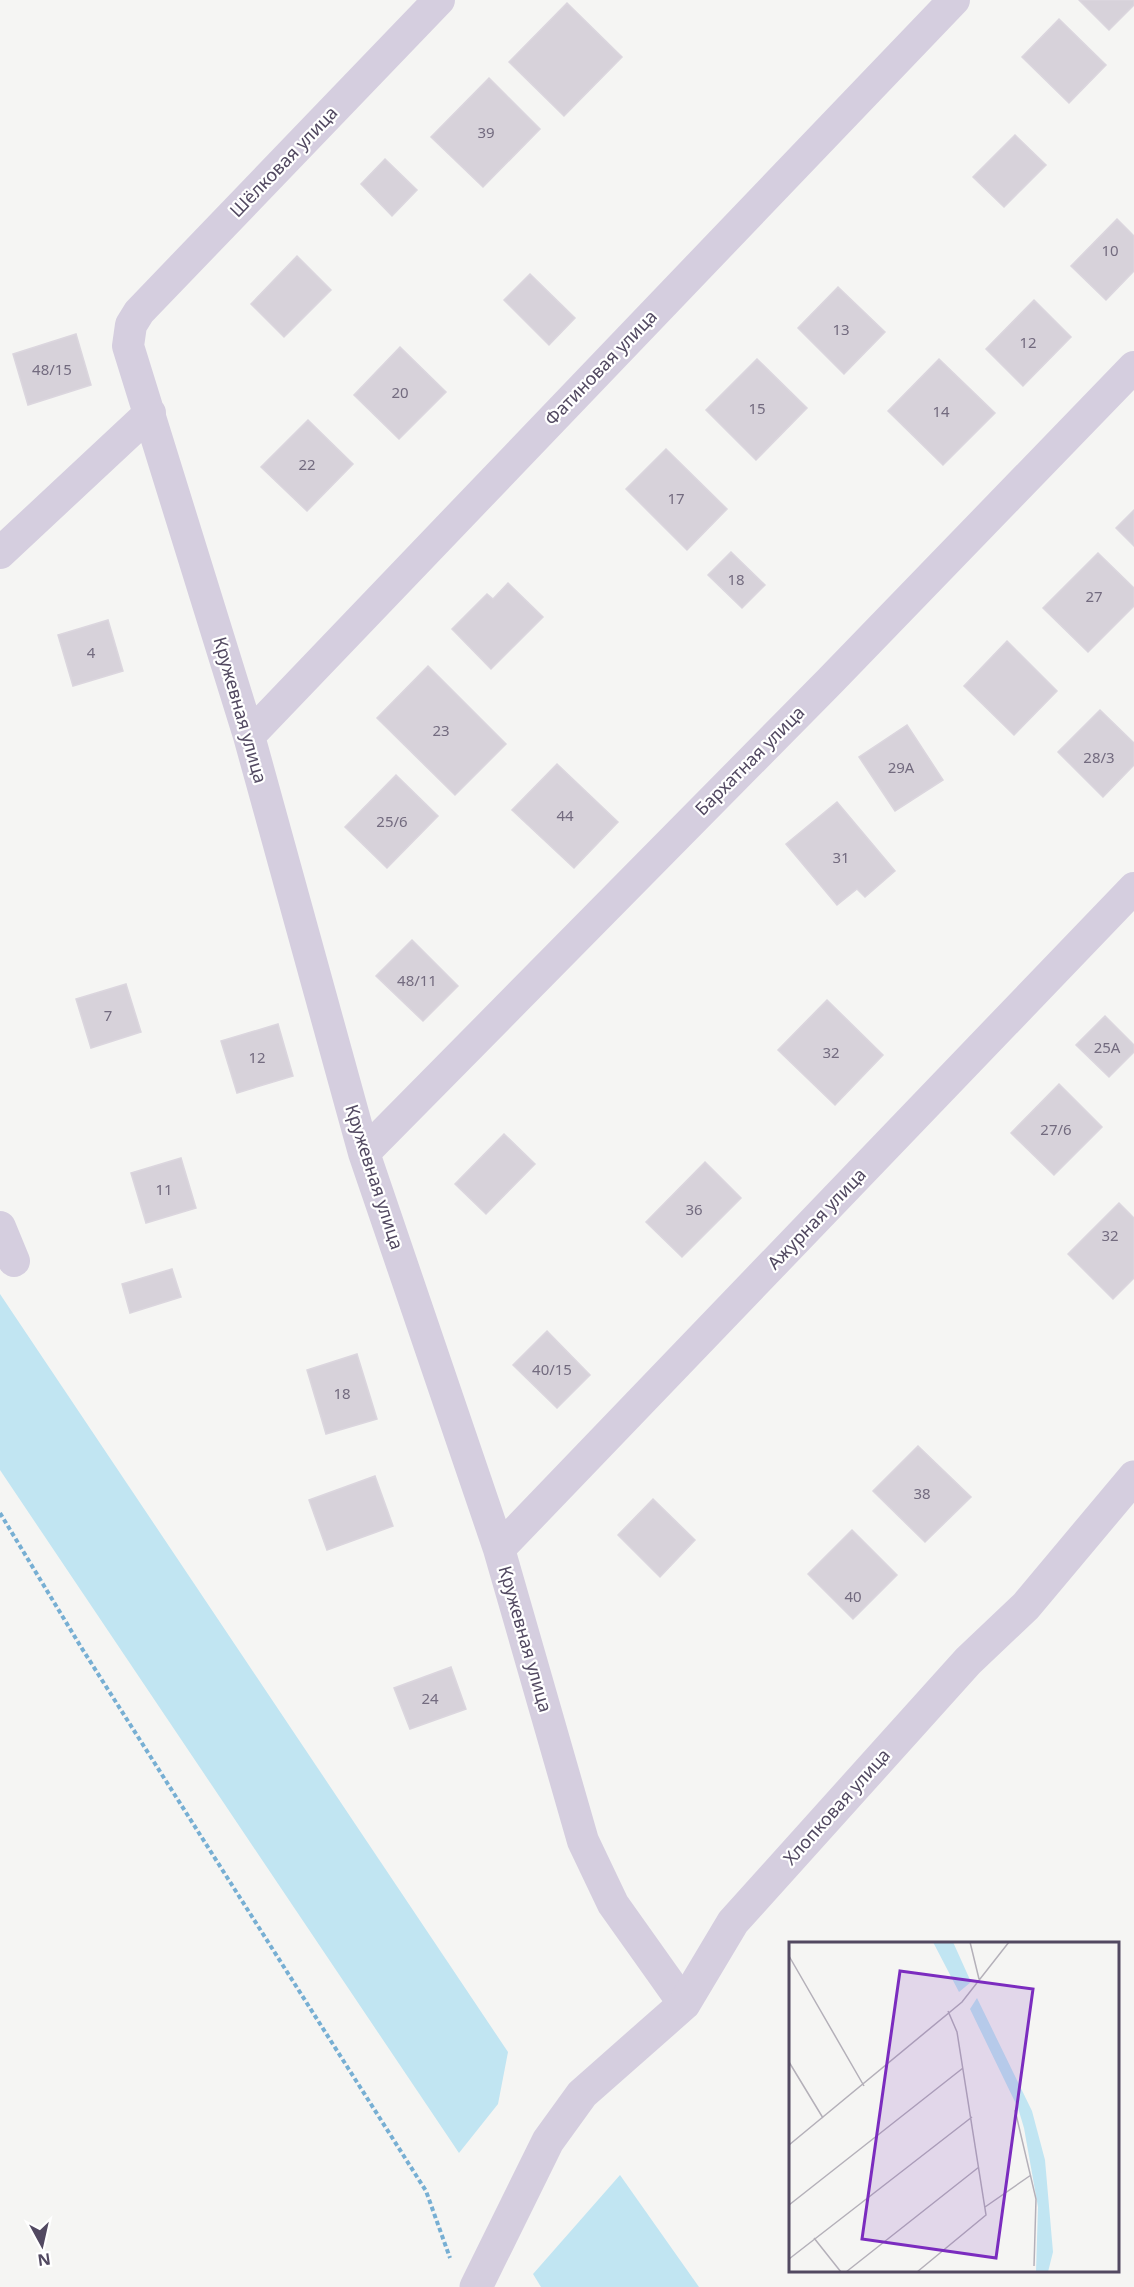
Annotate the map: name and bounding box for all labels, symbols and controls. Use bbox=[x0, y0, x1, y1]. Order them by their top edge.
street label: Шёлковая улица bbox=[224, 101, 342, 222]
house number: 39 bbox=[477, 122, 495, 142]
house number: 10 bbox=[1101, 240, 1119, 260]
street label: Фатиновая улица bbox=[539, 304, 662, 430]
house number: 13 bbox=[832, 319, 850, 339]
house number: 12 bbox=[1019, 332, 1037, 352]
house number: 48/15 bbox=[32, 359, 72, 379]
house number: 20 bbox=[391, 382, 409, 402]
house number: 15 bbox=[748, 398, 766, 418]
house number: 14 bbox=[932, 401, 950, 421]
house number: 22 bbox=[298, 454, 316, 474]
house number: 17 bbox=[667, 488, 685, 508]
house number: 18 bbox=[727, 569, 745, 589]
house number: 27 bbox=[1085, 586, 1103, 606]
street label: Кружевная улица bbox=[209, 634, 273, 786]
house number: 4 bbox=[87, 642, 96, 662]
street label: Бархатная улица bbox=[689, 700, 809, 820]
house number: 23 bbox=[432, 720, 450, 740]
house number: 28/3 bbox=[1083, 747, 1115, 767]
house number: 29А bbox=[888, 757, 915, 777]
house number: 44 bbox=[556, 805, 574, 825]
house number: 25/6 bbox=[376, 811, 408, 831]
house number: 31 bbox=[832, 847, 850, 867]
house number: 48/11 bbox=[397, 970, 437, 990]
house number: 7 bbox=[104, 1005, 112, 1025]
house number: 25А bbox=[1094, 1037, 1121, 1057]
house number: 32 bbox=[822, 1042, 840, 1062]
house number: 12 bbox=[248, 1047, 266, 1067]
street label: Кружевная улица bbox=[340, 1101, 410, 1252]
house number: 27/6 bbox=[1040, 1119, 1072, 1139]
street label: Ажурная улица bbox=[762, 1162, 871, 1274]
house number: 11 bbox=[155, 1179, 173, 1199]
house number: 36 bbox=[685, 1199, 703, 1219]
house number: 32 bbox=[1101, 1225, 1119, 1245]
house number: 40/15 bbox=[532, 1359, 572, 1379]
house number: 18 bbox=[333, 1383, 351, 1403]
house number: 38 bbox=[913, 1483, 931, 1503]
street label: Кружевная улица bbox=[494, 1563, 558, 1715]
house number: 40 bbox=[844, 1586, 862, 1606]
house number: 24 bbox=[421, 1688, 439, 1708]
street label: Хлопковая улица bbox=[778, 1743, 895, 1870]
inset map bbox=[789, 1942, 1119, 2272]
north arrow bbox=[12, 2215, 72, 2275]
text: N bbox=[36, 2248, 52, 2272]

